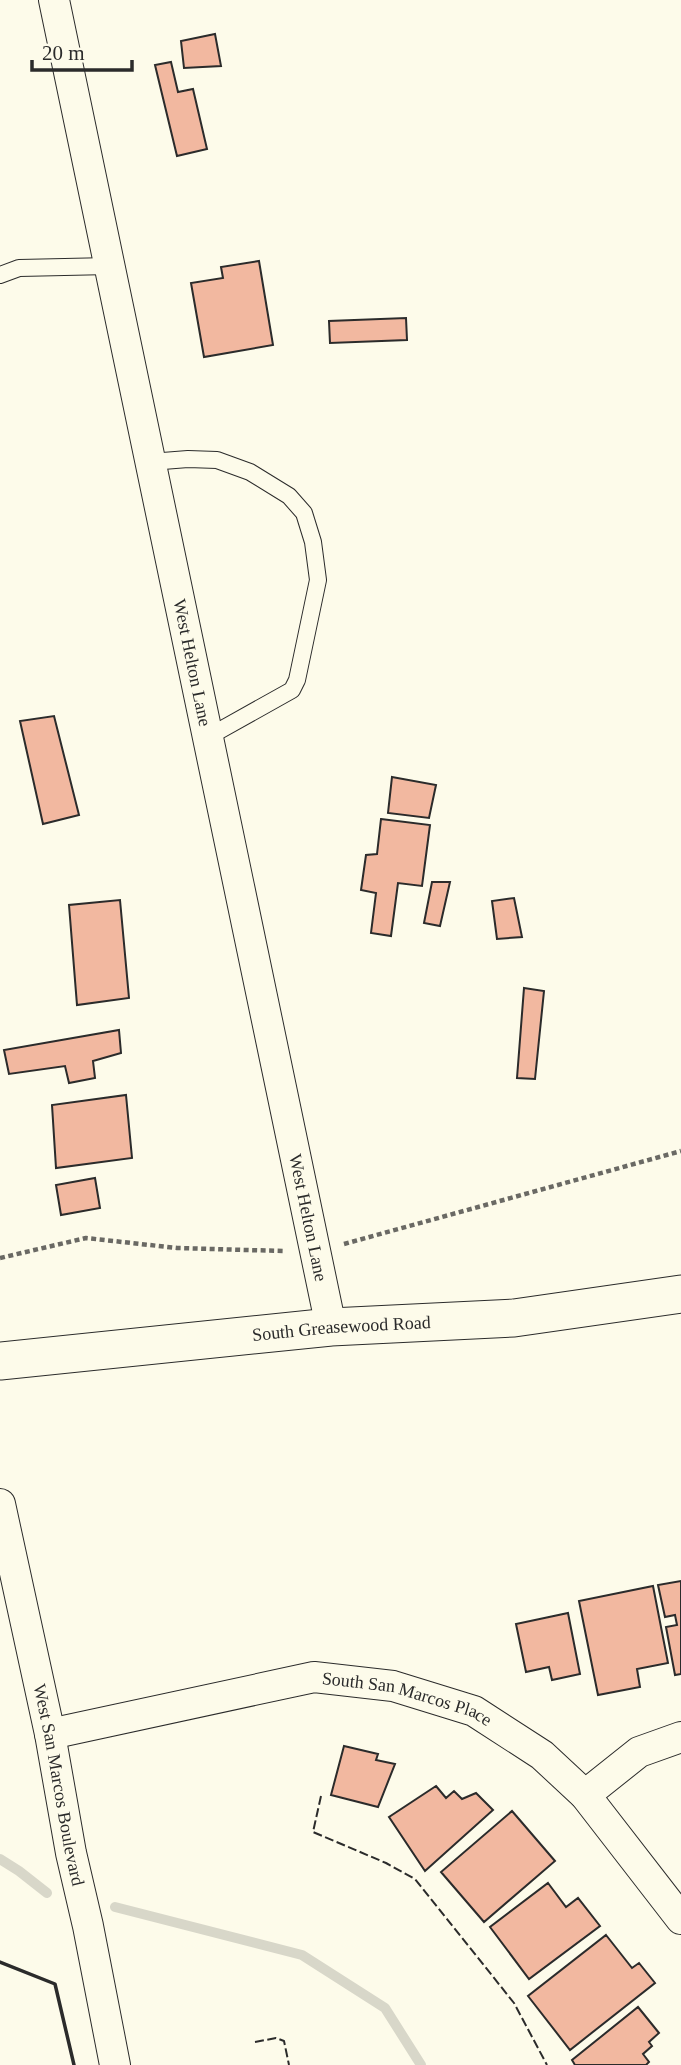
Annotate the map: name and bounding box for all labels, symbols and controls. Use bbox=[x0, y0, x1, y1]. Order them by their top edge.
scale bar bbox=[32, 28, 131, 72]
text: 20 m bbox=[42, 41, 85, 65]
street label: West Helton Lane bbox=[169, 597, 215, 728]
street label: West Helton Lane bbox=[285, 1152, 331, 1283]
street label: South Greasewood Road bbox=[251, 1312, 431, 1345]
street label: South San Marcos Place bbox=[321, 1668, 496, 1730]
street label: West San Marcos Boulevard bbox=[29, 1682, 88, 1888]

